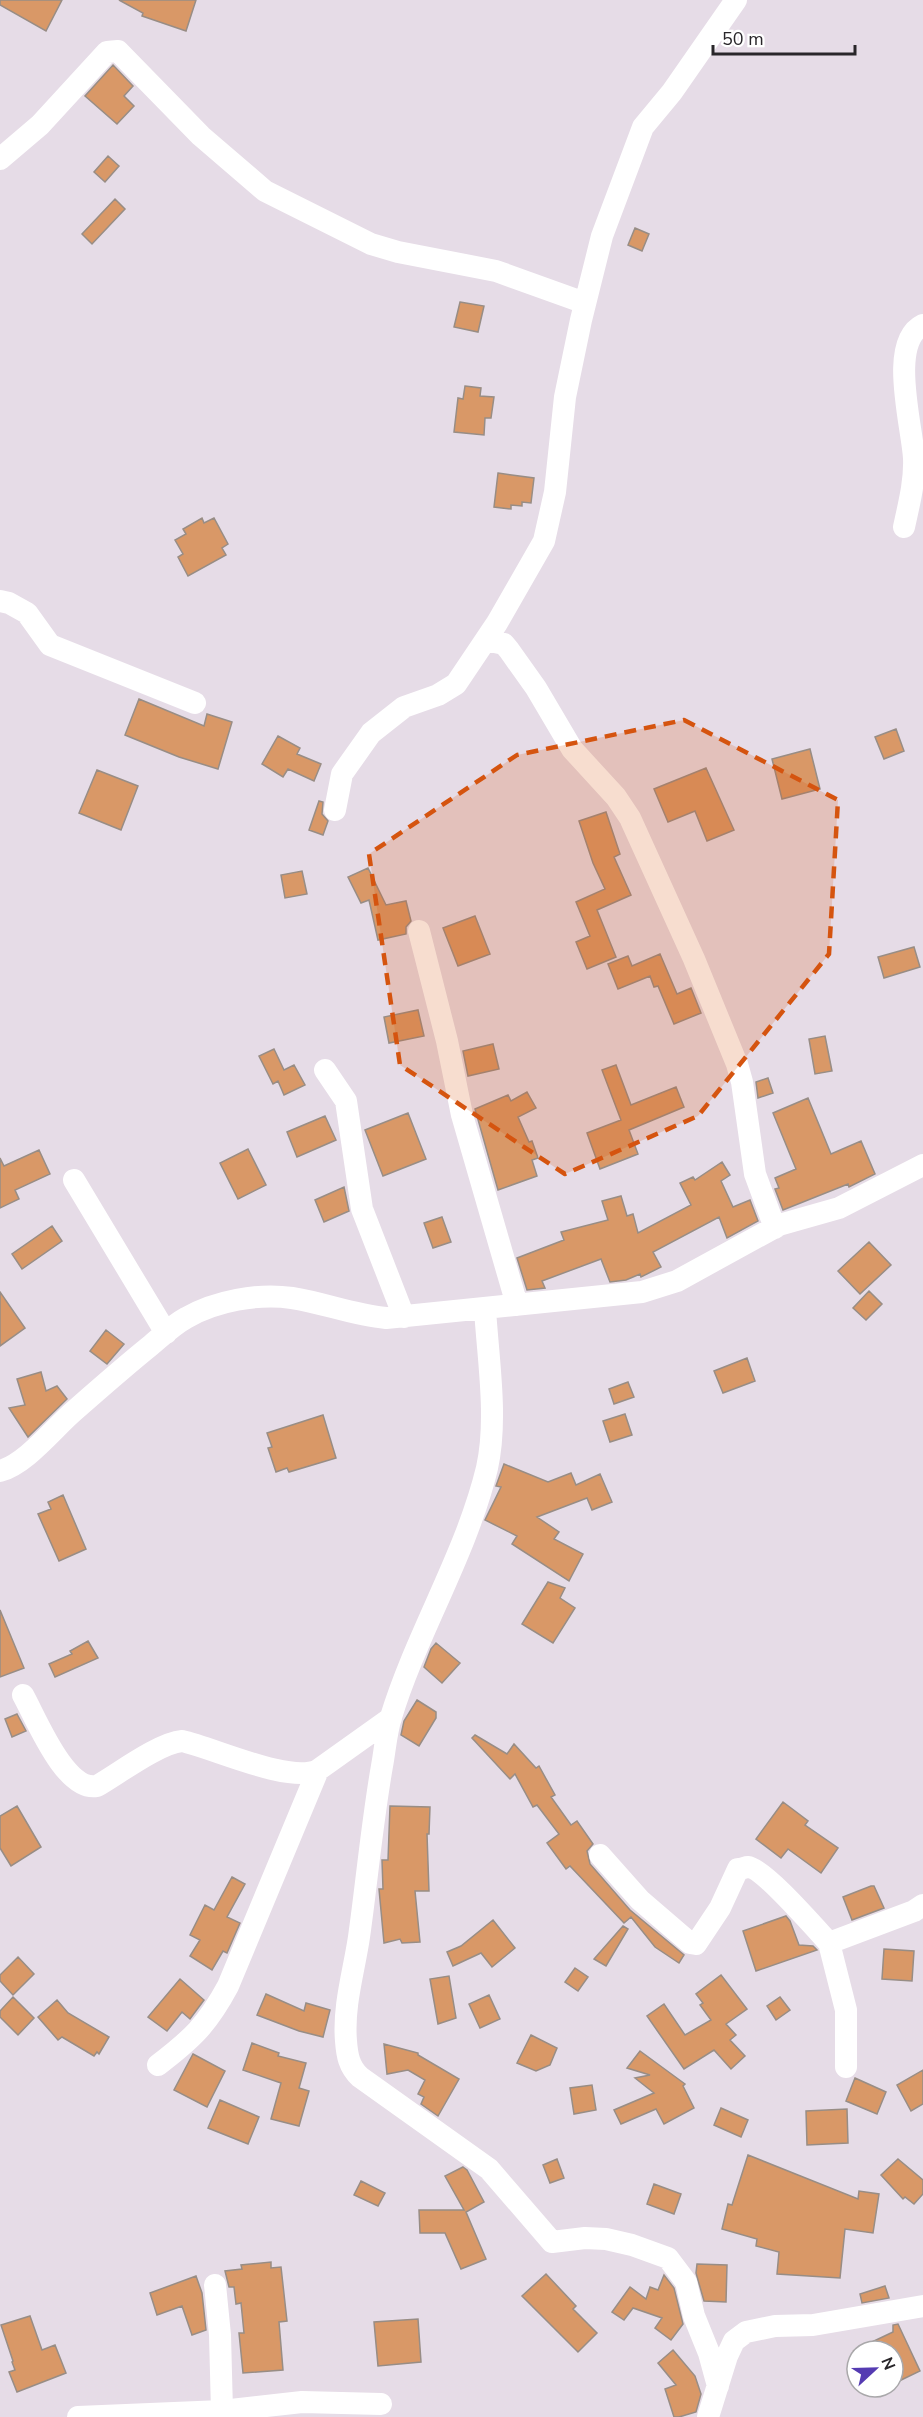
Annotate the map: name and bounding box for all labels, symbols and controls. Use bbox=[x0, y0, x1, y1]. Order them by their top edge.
scale bar bbox=[713, 18, 856, 56]
text: 50 m bbox=[722, 27, 764, 51]
north arrow bbox=[845, 2339, 905, 2399]
text: N bbox=[876, 2354, 900, 2373]

